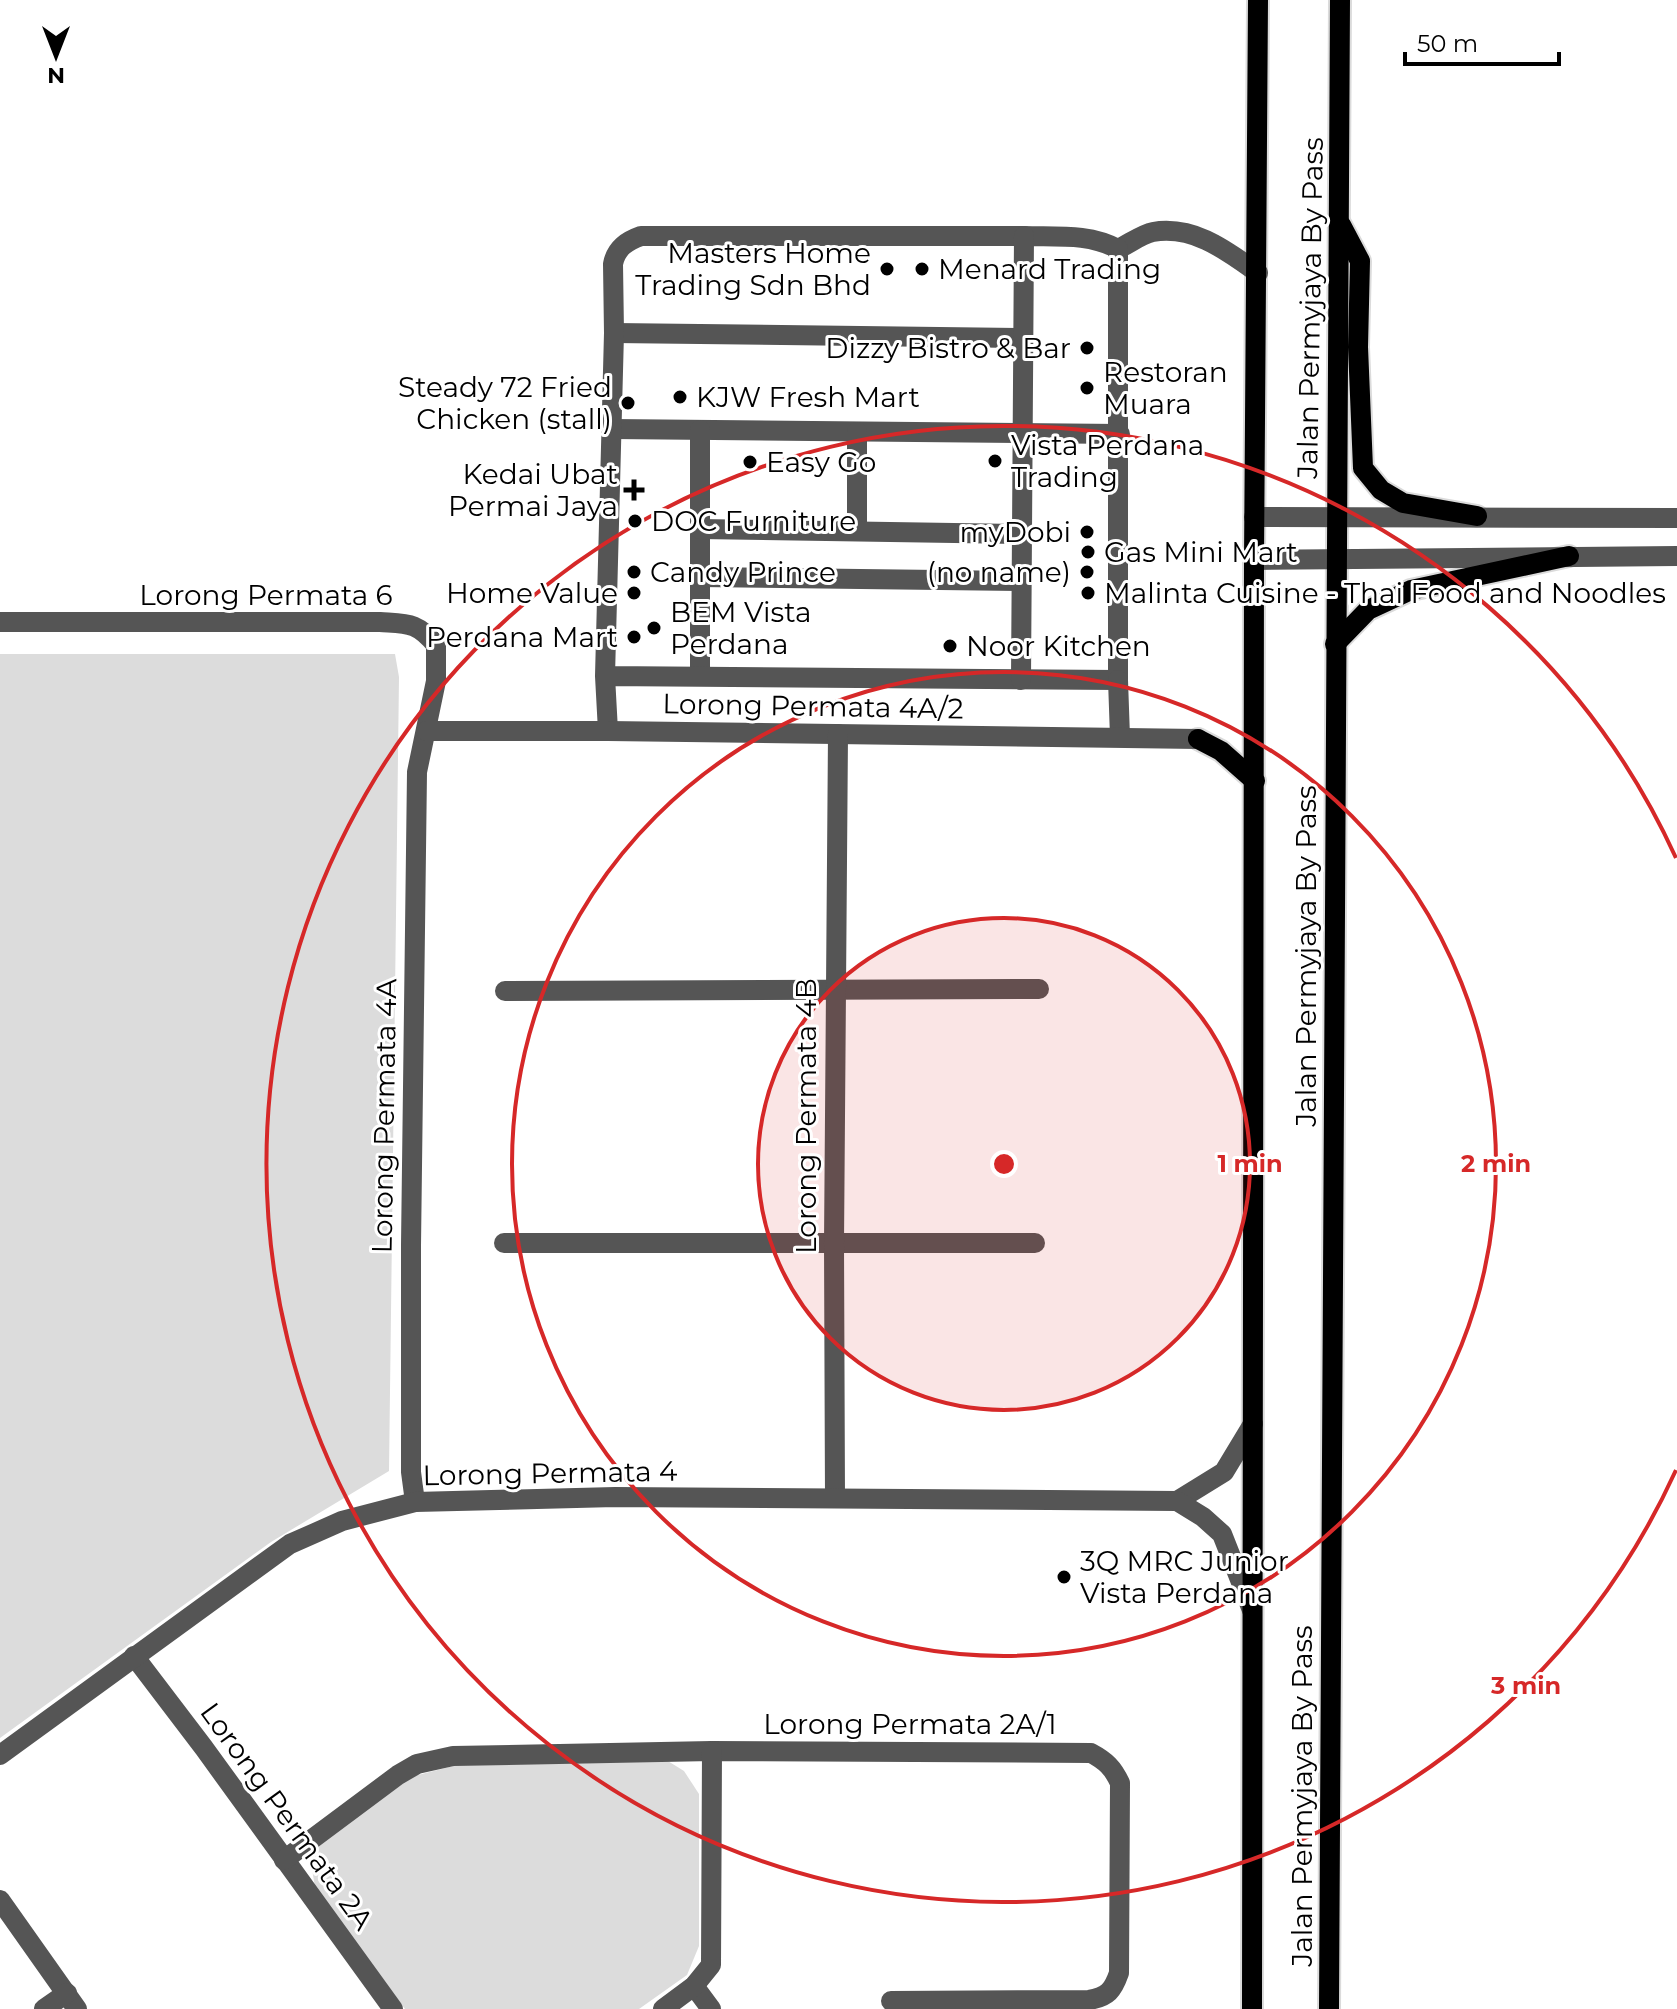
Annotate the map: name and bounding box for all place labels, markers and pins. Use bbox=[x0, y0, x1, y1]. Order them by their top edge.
place label: Masters Home Trading Sdn Bhd bbox=[635, 236, 871, 302]
place label: Menard Trading bbox=[938, 252, 1161, 286]
marker: Masters Home Trading Sdn Bhd bbox=[878, 260, 896, 278]
marker: Menard Trading bbox=[913, 260, 931, 278]
place label: Dizzy Bistro & Bar bbox=[825, 331, 1071, 365]
marker: Dizzy Bistro & Bar bbox=[1078, 339, 1096, 357]
place label: Restoran Muara bbox=[1103, 355, 1228, 421]
place label: Steady 72 Fried Chicken (stall) bbox=[398, 370, 612, 436]
marker: Restoran Muara bbox=[1078, 379, 1096, 397]
place label: KJW Fresh Mart bbox=[696, 380, 920, 414]
marker: KJW Fresh Mart bbox=[671, 388, 689, 406]
marker: Steady 72 Fried Chicken (stall) bbox=[619, 394, 637, 412]
place label: Vista Perdana Trading bbox=[1011, 428, 1204, 494]
place label: Easy Go bbox=[766, 445, 876, 479]
marker: Vista Perdana Trading bbox=[986, 452, 1004, 470]
marker: Easy Go bbox=[741, 453, 759, 471]
place label: Kedai Ubat Permai Jaya bbox=[448, 457, 618, 523]
marker: Kedai Ubat Permai Jaya bbox=[625, 481, 643, 499]
place label: DOC Furniture bbox=[651, 504, 856, 538]
marker: DOC Furniture bbox=[626, 512, 644, 530]
place label: myDobi bbox=[959, 515, 1071, 549]
marker: myDobi bbox=[1078, 523, 1096, 541]
place label: Gas Mini Mart bbox=[1104, 535, 1298, 569]
marker: Gas Mini Mart bbox=[1079, 543, 1097, 561]
place label: Candy Prince bbox=[650, 555, 836, 589]
place label: (no name) bbox=[927, 555, 1071, 589]
marker: Candy Prince bbox=[625, 563, 643, 581]
marker: (no name) bbox=[1078, 563, 1096, 581]
place label: Home Value bbox=[446, 576, 618, 610]
place label: Malinta Cuisine - Thai Food and Noodles bbox=[1104, 576, 1666, 610]
marker: Home Value bbox=[625, 584, 643, 602]
marker: Malinta Cuisine - Thai Food and Noodles bbox=[1079, 584, 1097, 602]
place label: BEM Vista Perdana bbox=[670, 595, 812, 661]
marker: BEM Vista Perdana bbox=[645, 619, 663, 637]
place label: Perdana Mart bbox=[426, 620, 618, 654]
marker: Perdana Mart bbox=[625, 628, 643, 646]
place label: Noor Kitchen bbox=[966, 629, 1151, 663]
marker: Noor Kitchen bbox=[941, 637, 959, 655]
centre of rings bbox=[990, 1150, 1018, 1178]
place label: 3Q MRC Junior Vista Perdana bbox=[1080, 1544, 1289, 1610]
marker: 3Q MRC Junior Vista Perdana bbox=[1055, 1568, 1073, 1586]

